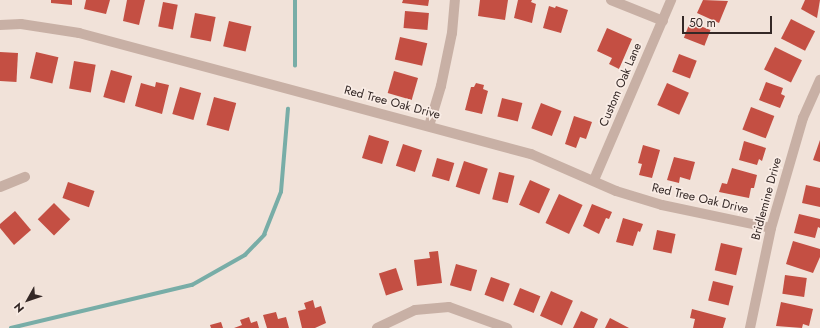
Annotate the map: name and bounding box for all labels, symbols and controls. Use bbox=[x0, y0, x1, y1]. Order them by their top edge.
scale bar bbox=[684, 8, 774, 34]
text: 50 m bbox=[689, 14, 716, 32]
street label: Custom Oak Lane bbox=[597, 41, 645, 129]
street label: Red Tree Oak Drive bbox=[342, 83, 442, 123]
street label: Bridlemine Drive bbox=[749, 156, 785, 242]
street label: Red Tree Oak Drive bbox=[650, 181, 750, 217]
north arrow bbox=[8, 280, 48, 320]
text: N bbox=[10, 299, 28, 316]

